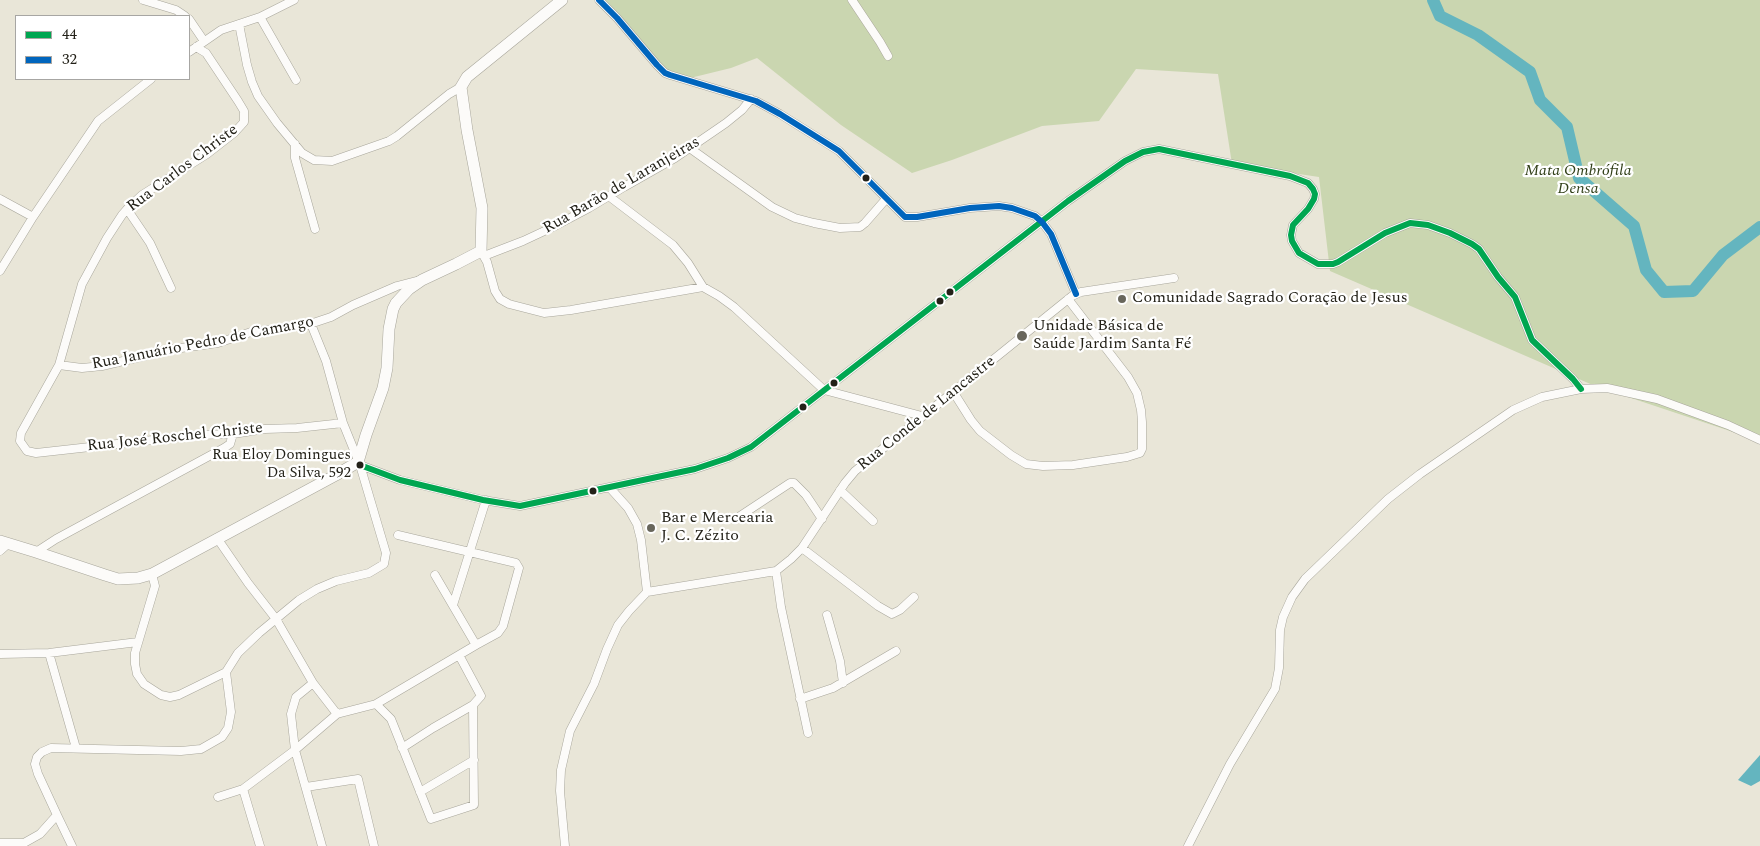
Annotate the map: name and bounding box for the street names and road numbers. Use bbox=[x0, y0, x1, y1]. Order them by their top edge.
street label: Rua Carlos Christe bbox=[124, 121, 242, 217]
street label: Rua Barão de Laranjeiras bbox=[540, 133, 704, 239]
street label: Rua Januário Pedro de Camargo bbox=[90, 313, 316, 375]
street label: Rua Conde de Lancastre bbox=[854, 353, 1000, 475]
street label: Rua José Roschel Christe bbox=[86, 419, 264, 457]

